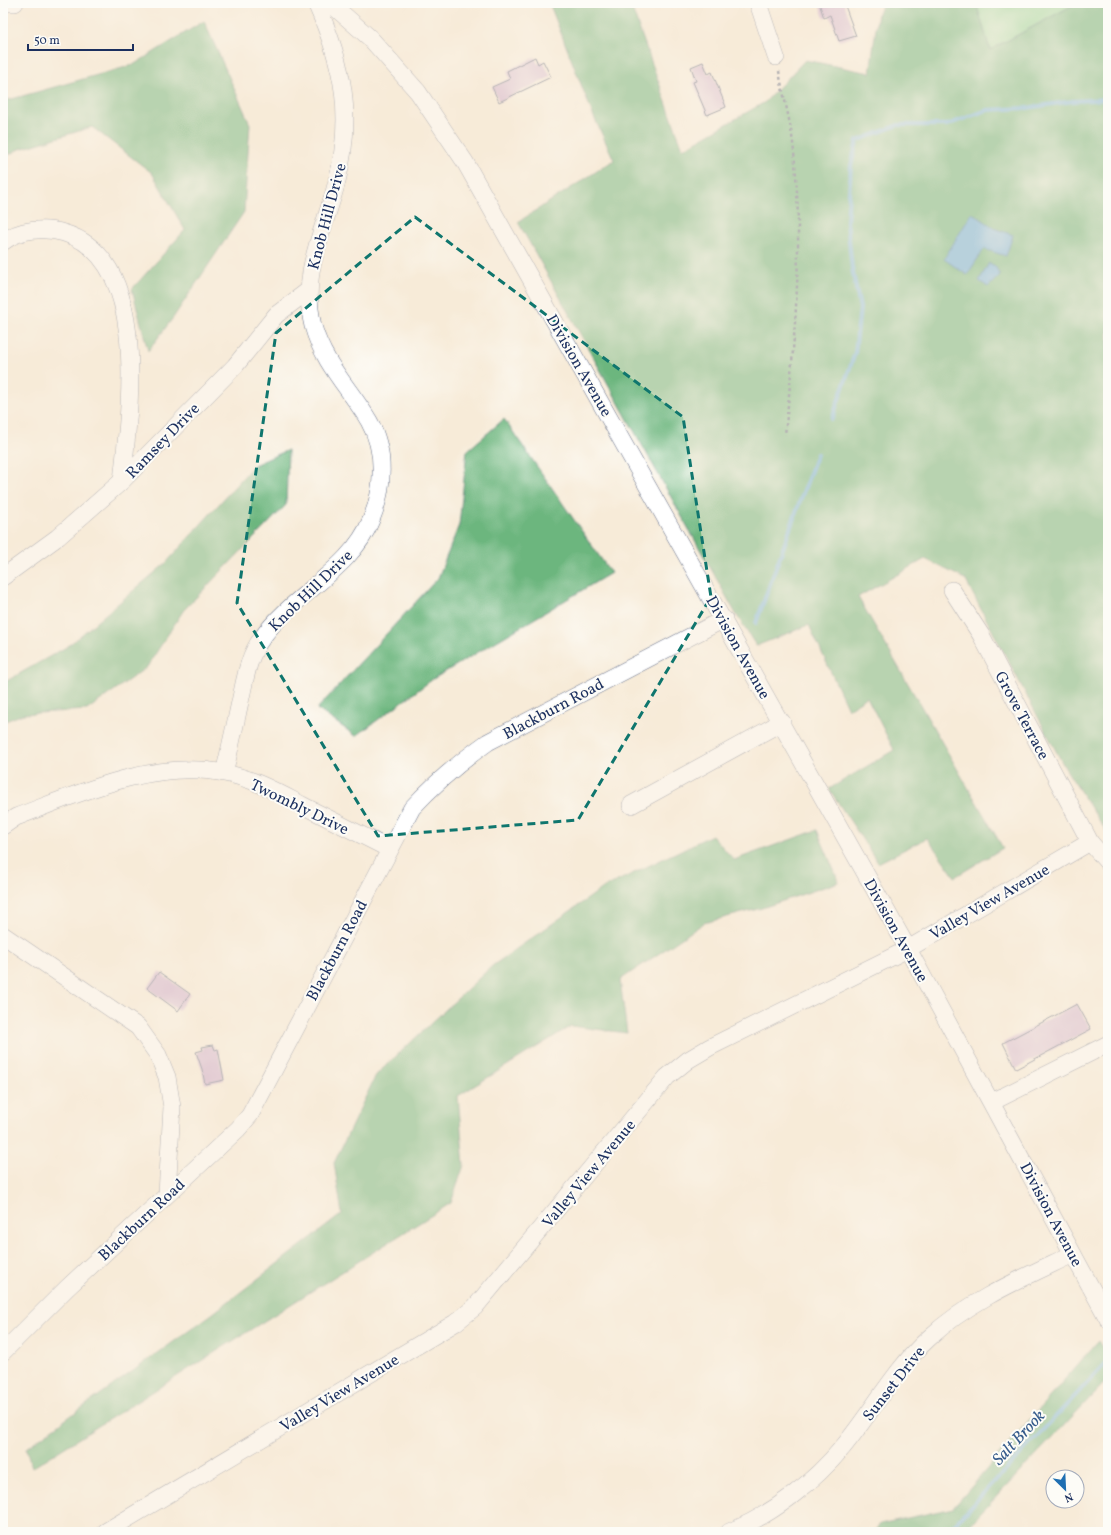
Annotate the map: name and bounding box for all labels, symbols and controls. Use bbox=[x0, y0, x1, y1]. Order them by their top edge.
scale bar bbox=[28, 26, 133, 52]
text: 50 m bbox=[34, 33, 60, 49]
street label: Knob Hill Drive bbox=[303, 161, 353, 272]
street label: Division Avenue bbox=[540, 311, 617, 421]
street label: Ramsey Drive bbox=[122, 399, 205, 484]
street label: Knob Hill Drive bbox=[264, 546, 358, 637]
street label: Division Avenue bbox=[700, 592, 775, 704]
street label: Grove Terrace bbox=[989, 668, 1054, 764]
street label: Blackburn Road bbox=[500, 674, 608, 746]
street label: Twombly Drive bbox=[246, 774, 352, 841]
street label: Valley View Avenue bbox=[926, 859, 1054, 946]
street label: Division Avenue bbox=[858, 875, 933, 987]
street label: Blackburn Road bbox=[302, 897, 374, 1005]
street label: Valley View Avenue bbox=[538, 1115, 641, 1233]
street label: Division Avenue bbox=[1014, 1159, 1087, 1271]
street label: Blackburn Road bbox=[94, 1174, 191, 1267]
street label: Sunset Drive bbox=[858, 1342, 931, 1426]
street label: Valley View Avenue bbox=[276, 1349, 404, 1438]
water label: Salt Brook bbox=[987, 1405, 1051, 1471]
north arrow bbox=[1045, 1469, 1085, 1509]
text: N bbox=[1062, 1488, 1075, 1505]

